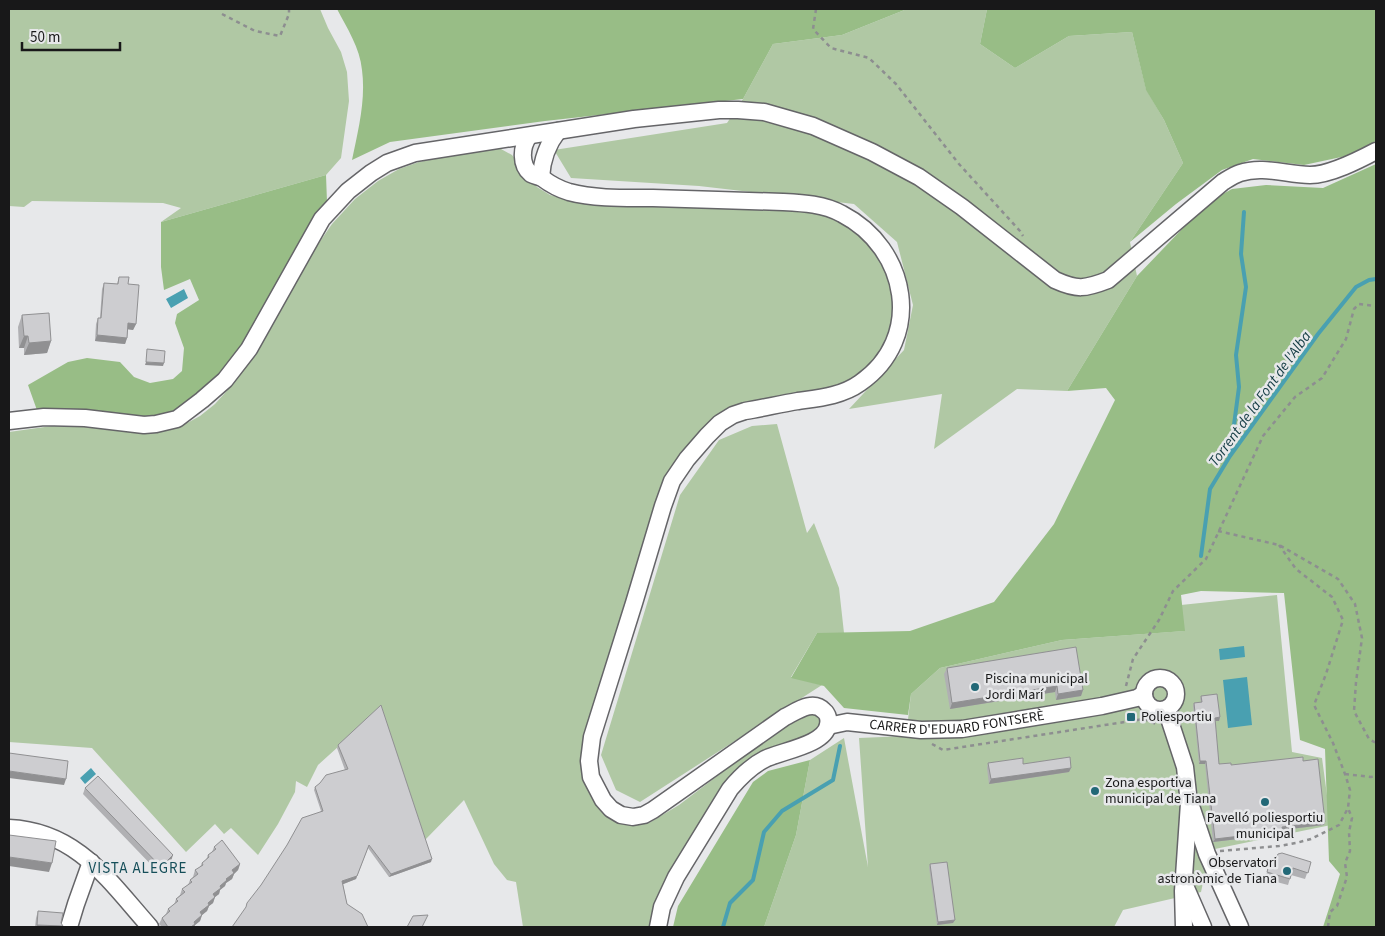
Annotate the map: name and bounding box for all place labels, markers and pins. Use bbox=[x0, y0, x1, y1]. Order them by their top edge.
place label: Piscina municipal Jordi Marí bbox=[985, 669, 1088, 705]
marker: Piscina municipal Jordi Marí bbox=[969, 681, 981, 693]
place label: Poliesportiu bbox=[1141, 707, 1212, 727]
marker: Poliesportiu bbox=[1125, 711, 1137, 723]
place label: Zona esportiva municipal de Tiana bbox=[1105, 773, 1216, 809]
marker: Zona esportiva municipal de Tiana bbox=[1089, 785, 1101, 797]
marker: Pavelló poliesportiu municipal bbox=[1259, 796, 1271, 808]
place label: Pavelló poliesportiu municipal bbox=[1207, 808, 1323, 844]
place label: Observatori astronòmic de Tiana bbox=[1158, 853, 1277, 889]
marker: Observatori astronòmic de Tiana bbox=[1281, 865, 1293, 877]

